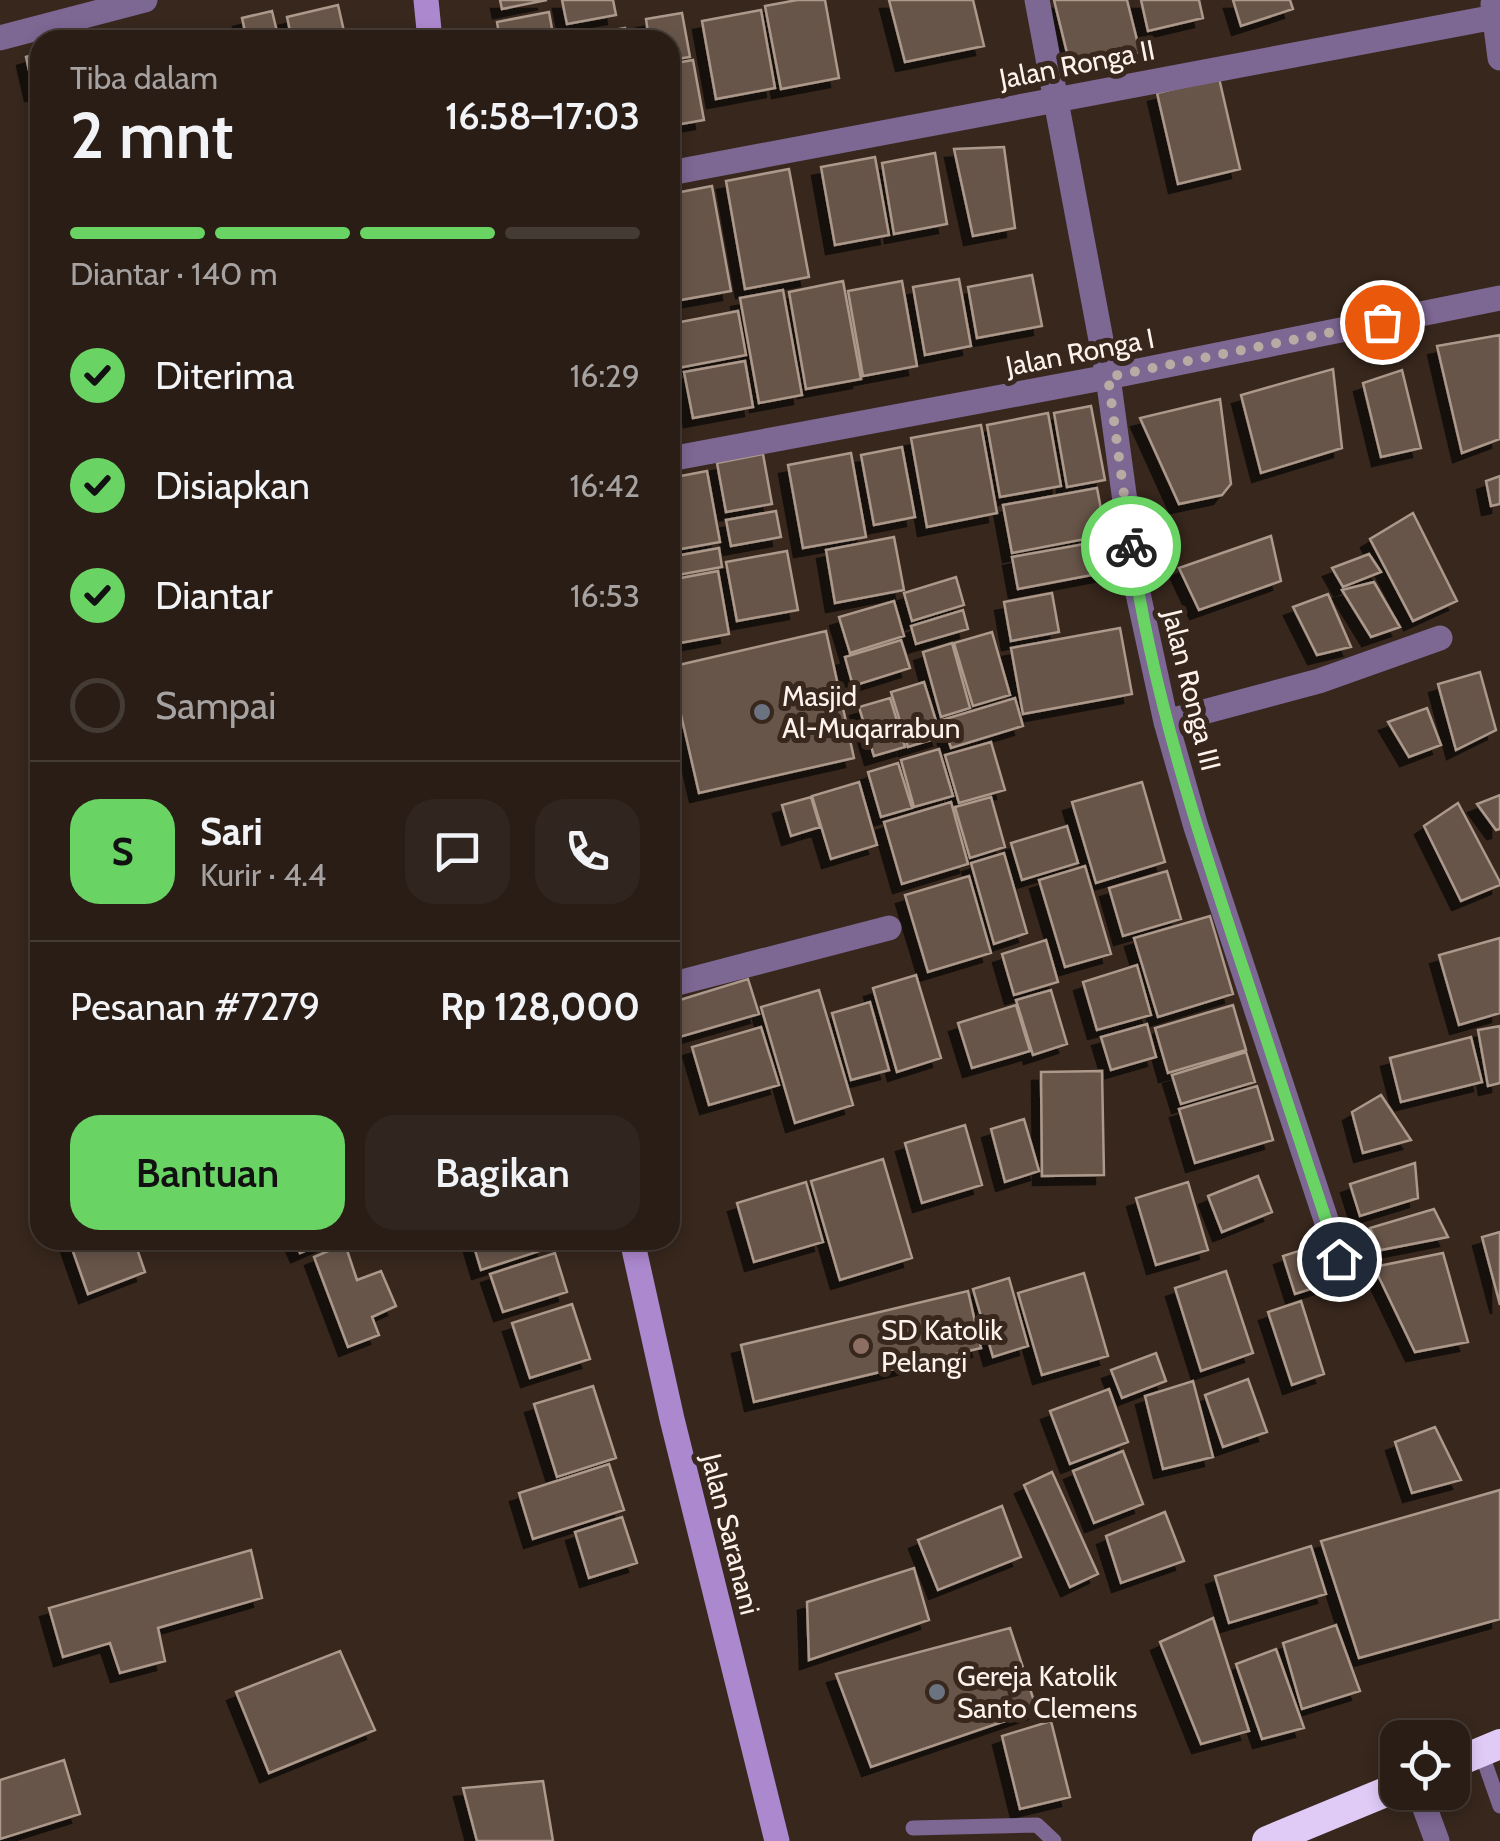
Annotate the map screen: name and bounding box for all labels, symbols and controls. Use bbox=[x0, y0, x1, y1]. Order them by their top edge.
street label: Jalan Ronga II bbox=[995, 32, 1158, 96]
text: Tiba dalam bbox=[70, 58, 218, 97]
text: 16:58–17:03 bbox=[445, 92, 640, 139]
text: 2 mnt bbox=[70, 95, 233, 174]
text: Diantar · 140 m bbox=[70, 254, 278, 293]
pin bbox=[1340, 280, 1425, 365]
icon: bag bbox=[1355, 295, 1410, 350]
street label: Jalan Ronga I bbox=[1002, 321, 1157, 383]
icon: check bbox=[70, 348, 125, 403]
text: Diterima bbox=[155, 352, 294, 399]
text: 16:29 bbox=[570, 356, 640, 395]
icon: check bbox=[70, 458, 125, 513]
text: Disiapkan bbox=[155, 462, 310, 509]
text: 16:42 bbox=[569, 466, 640, 505]
courier bbox=[1081, 496, 1181, 596]
icon: bike bbox=[1104, 519, 1159, 574]
icon: check bbox=[70, 568, 125, 623]
text: Diantar bbox=[155, 572, 273, 619]
text: 16:53 bbox=[570, 576, 640, 615]
street label: Jalan Ronga III bbox=[1155, 605, 1228, 774]
place label: Masjid Al-Muqarrabun bbox=[782, 679, 960, 745]
text: Sampai bbox=[155, 682, 276, 729]
marker: Masjid Al-Muqarrabun bbox=[751, 701, 773, 723]
button: chat bbox=[405, 799, 510, 904]
button: phone bbox=[535, 799, 640, 904]
text: Sari bbox=[200, 808, 263, 855]
text: S bbox=[111, 828, 134, 875]
text: Kurir · 4.4 bbox=[200, 855, 326, 894]
text: Pesanan #7279 bbox=[70, 983, 320, 1030]
text: Rp 128,000 bbox=[440, 983, 640, 1030]
button: Bantuan bbox=[70, 1115, 345, 1230]
button: Bagikan bbox=[365, 1115, 640, 1230]
pin bbox=[1297, 1217, 1382, 1302]
icon: home bbox=[1312, 1232, 1367, 1287]
place label: SD Katolik Pelangi bbox=[881, 1313, 1003, 1379]
marker: SD Katolik Pelangi bbox=[850, 1335, 872, 1357]
street label: Jalan Saranani bbox=[694, 1449, 767, 1618]
place label: Gereja Katolik Santo Clemens bbox=[957, 1659, 1137, 1725]
marker: Gereja Katolik Santo Clemens bbox=[926, 1681, 948, 1703]
map controls bbox=[1380, 1720, 1470, 1810]
button: locate bbox=[1380, 1720, 1470, 1810]

